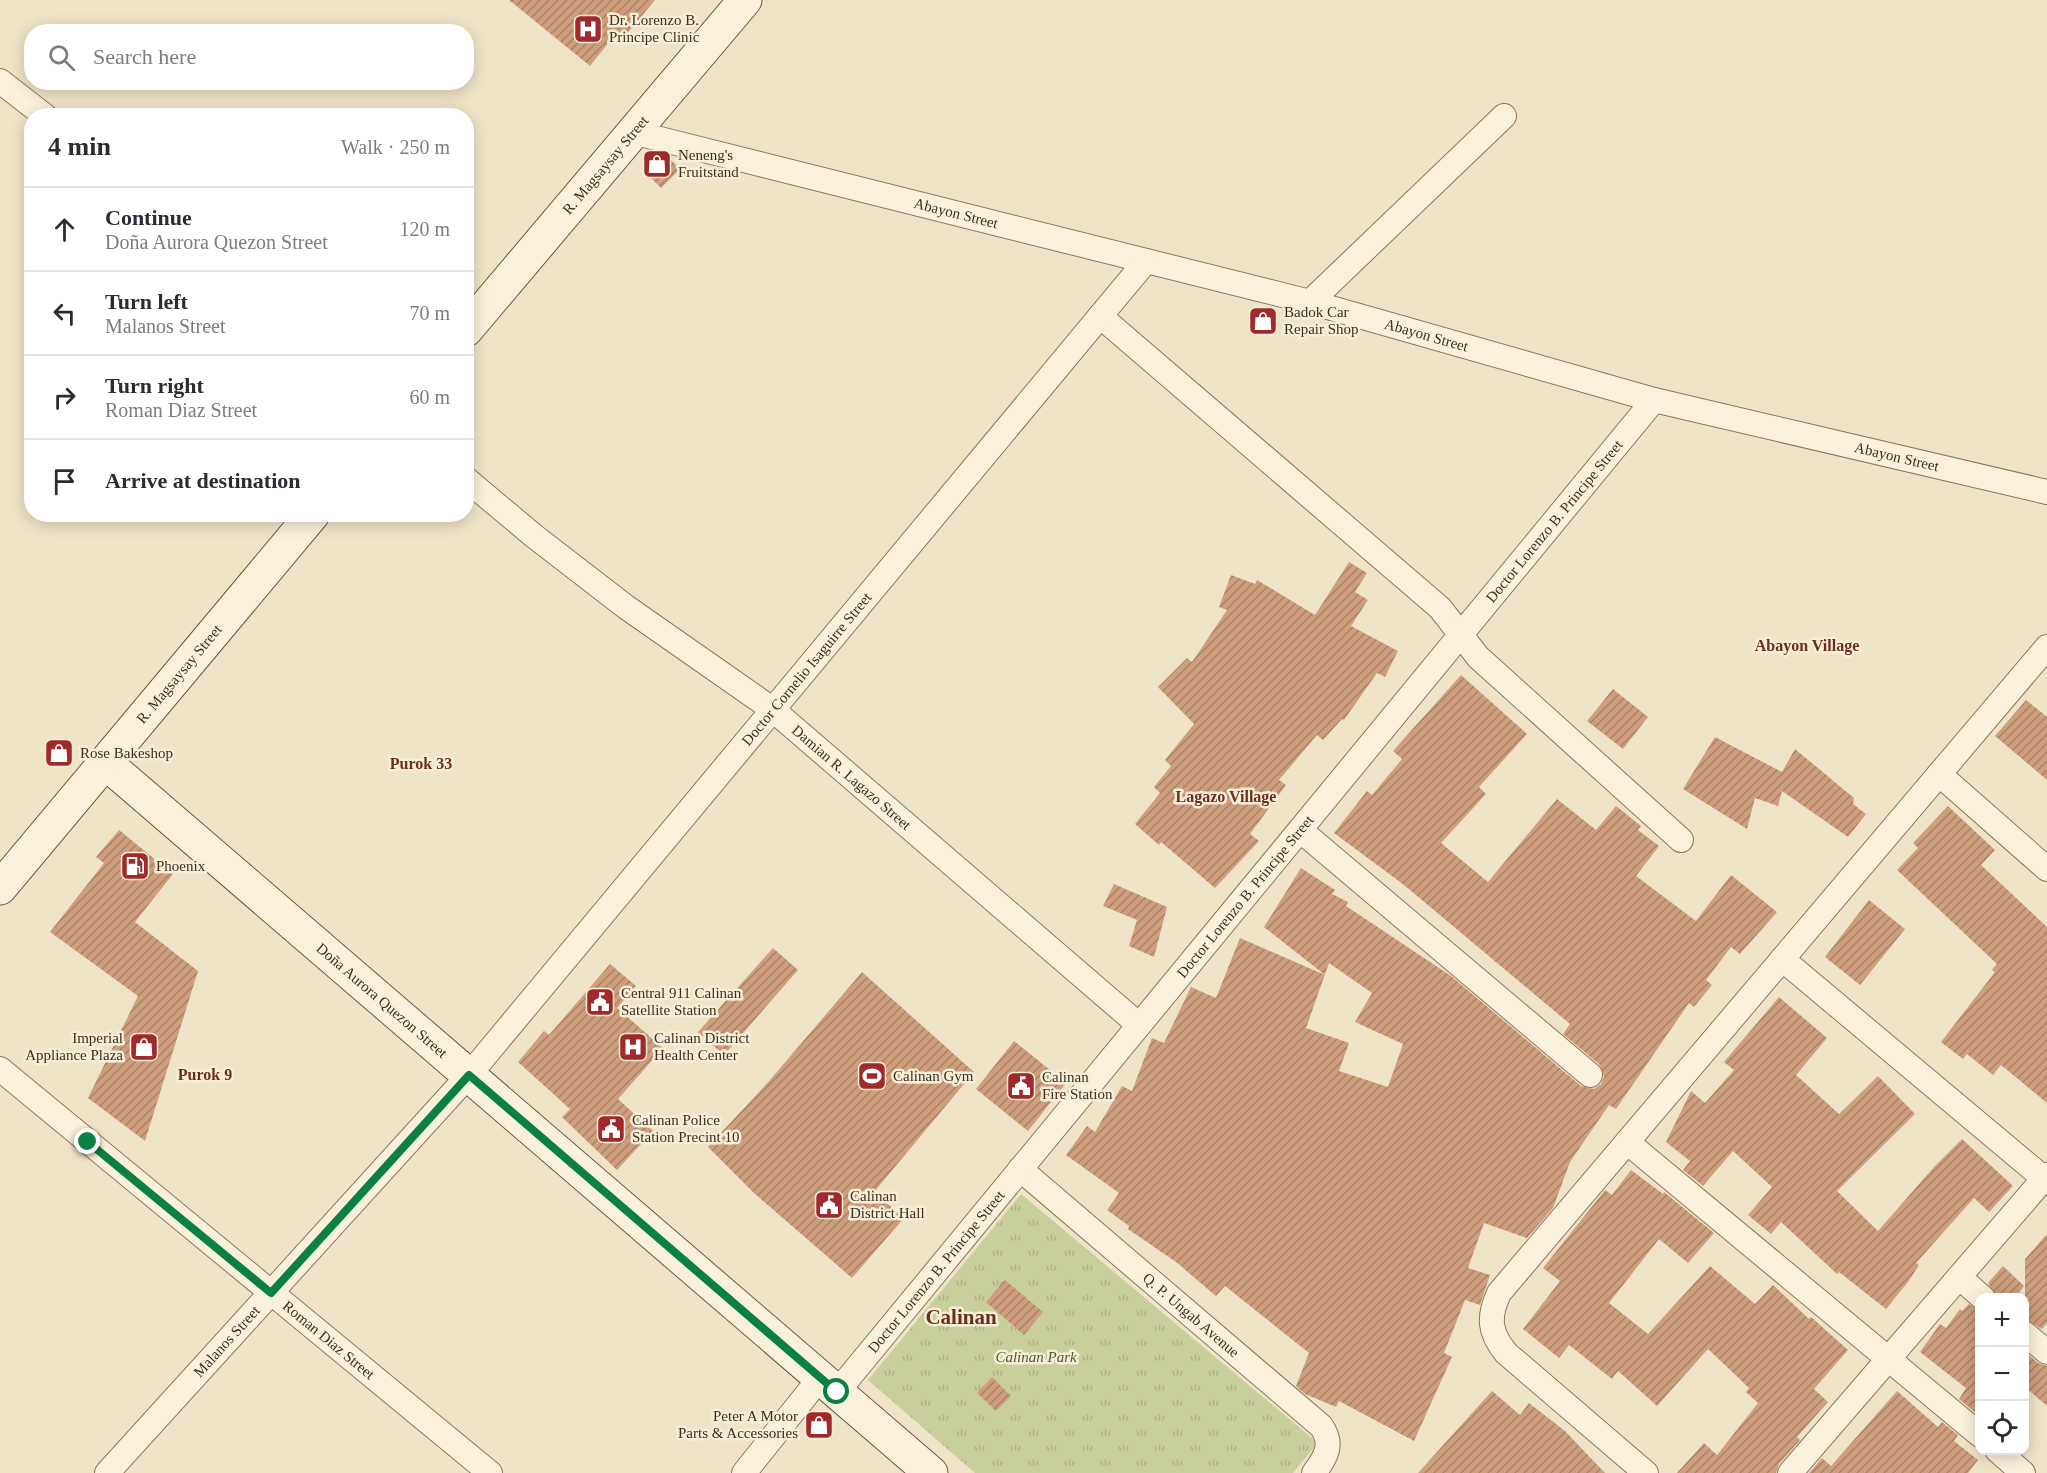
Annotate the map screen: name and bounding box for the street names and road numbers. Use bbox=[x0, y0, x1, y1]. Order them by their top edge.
street label: R. Magsaysay Street bbox=[559, 112, 652, 218]
street label: Abayon Street bbox=[912, 195, 1001, 232]
street label: Abayon Street bbox=[1383, 316, 1471, 355]
street label: Doctor Lorenzo B. Principe Street bbox=[1483, 436, 1626, 606]
street label: Abayon Street bbox=[1853, 439, 1941, 475]
street label: Doctor Cornelio Isaguirre Street bbox=[738, 589, 875, 749]
street label: R. Magsaysay Street bbox=[133, 621, 225, 727]
street label: Damian R. Lagazo Street bbox=[789, 722, 915, 834]
street label: Doctor Lorenzo B. Principe Street bbox=[1174, 811, 1317, 981]
street label: Doña Aurora Quezon Street bbox=[313, 940, 451, 1062]
street label: Doctor Lorenzo B. Principe Street bbox=[865, 1187, 1008, 1356]
street label: Q. P. Ungab Avenue bbox=[1140, 1270, 1243, 1361]
street label: Roman Diaz Street bbox=[280, 1297, 378, 1383]
street label: Malanos Street bbox=[190, 1302, 264, 1380]

